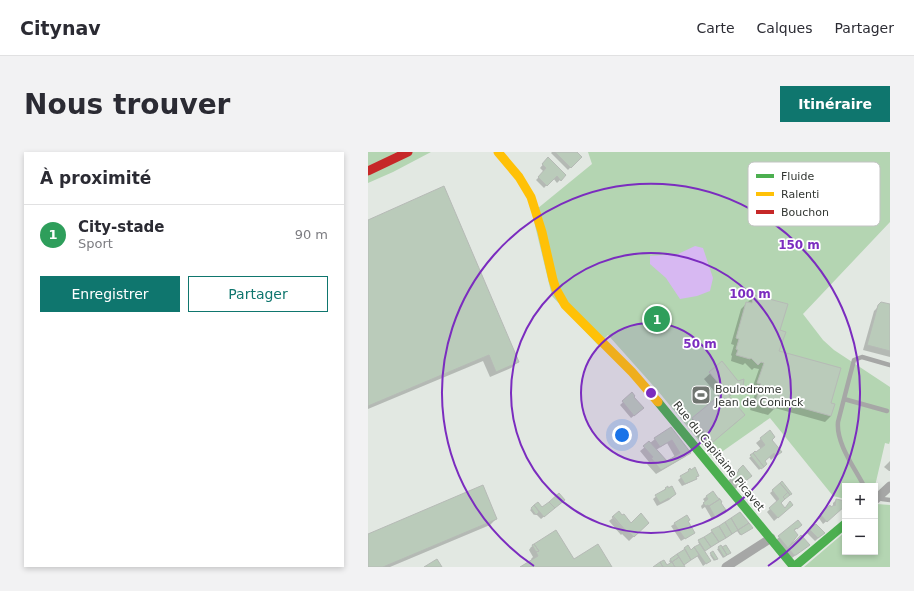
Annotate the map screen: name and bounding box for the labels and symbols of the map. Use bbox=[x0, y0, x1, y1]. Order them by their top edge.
legend bbox=[748, 162, 880, 226]
text: Fluide bbox=[781, 170, 814, 183]
text: Ralenti bbox=[781, 188, 819, 201]
text: Bouchon bbox=[781, 206, 829, 219]
text: 150 m bbox=[778, 238, 820, 252]
text: 100 m bbox=[729, 287, 771, 301]
pin: 1 bbox=[644, 304, 670, 334]
text: 50 m bbox=[683, 337, 717, 351]
place label: Boulodrome Jean de Coninck bbox=[714, 383, 804, 409]
sports icon: Boulodrome Jean de Coninck bbox=[690, 384, 712, 406]
centre of rings bbox=[644, 386, 658, 400]
street label: Rue du Capitaine Picavet bbox=[670, 399, 767, 514]
your location bbox=[612, 425, 632, 445]

